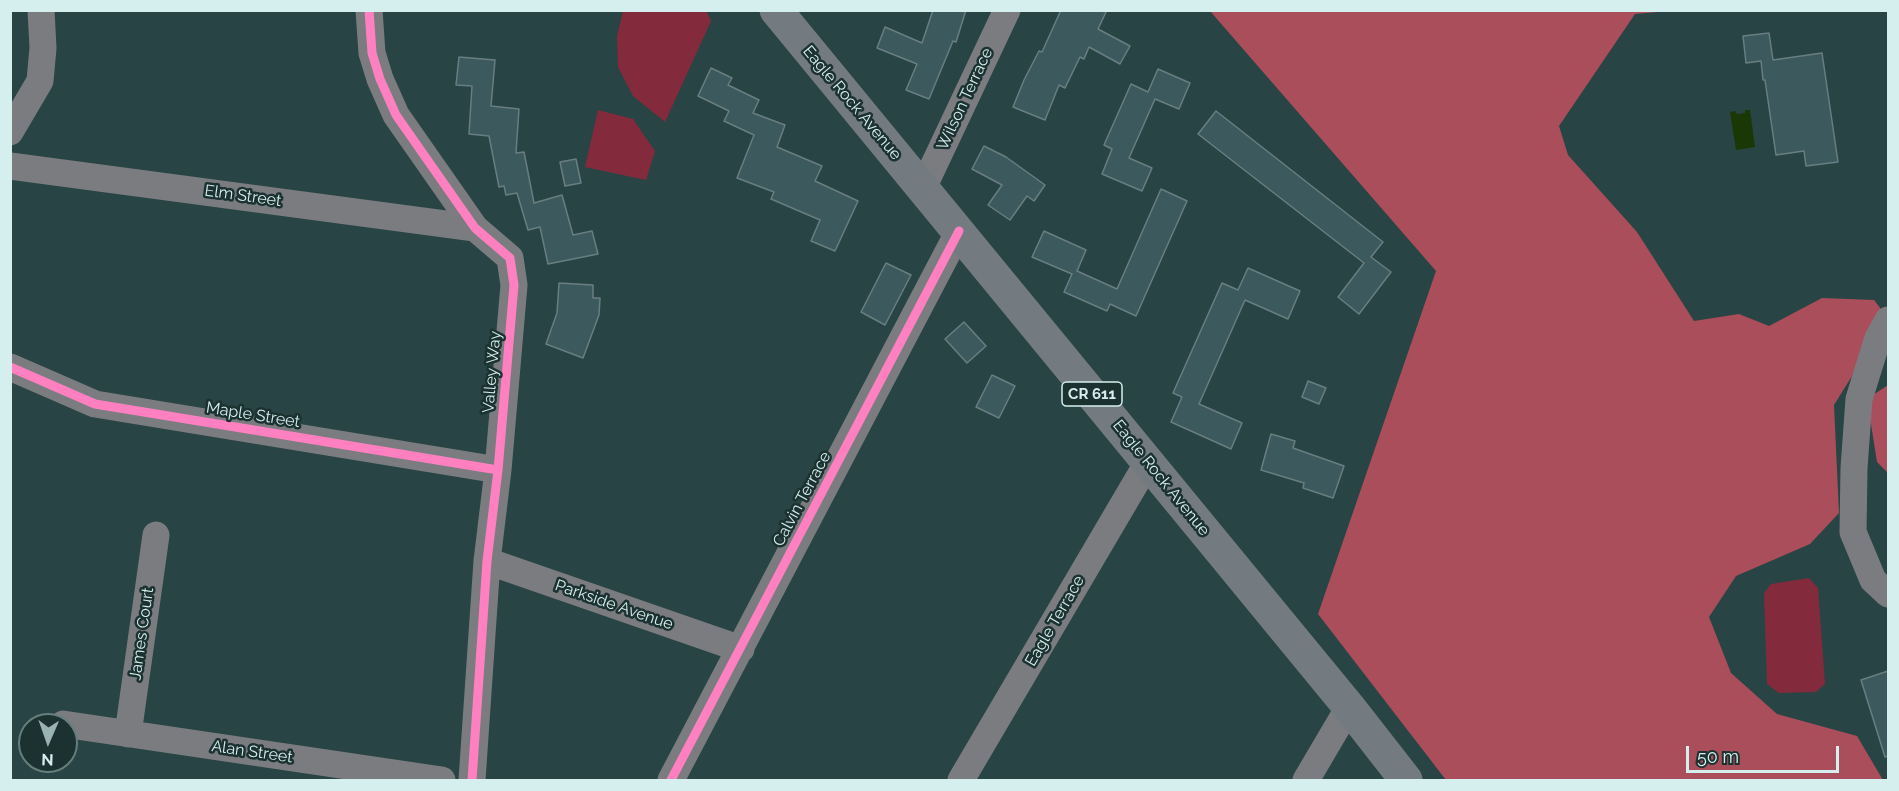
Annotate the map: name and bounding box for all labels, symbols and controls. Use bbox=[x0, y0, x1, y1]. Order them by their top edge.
street label: Eagle Rock Avenue bbox=[799, 42, 905, 164]
street label: Wilson Terrace bbox=[933, 45, 997, 153]
street label: Elm Street bbox=[203, 181, 283, 211]
street label: Valley Way bbox=[479, 330, 505, 414]
road number: CR 611 bbox=[1062, 382, 1122, 406]
street label: Maple Street bbox=[205, 398, 301, 432]
street label: Eagle Rock Avenue bbox=[1108, 416, 1214, 540]
street label: Calvin Terrace bbox=[769, 448, 835, 550]
street label: Eagle Terrace bbox=[1021, 572, 1089, 670]
street label: Parkside Avenue bbox=[553, 576, 675, 634]
street label: James Court bbox=[126, 587, 158, 681]
north arrow bbox=[18, 713, 78, 773]
scale bar bbox=[1689, 734, 1842, 772]
street label: Alan Street bbox=[210, 737, 294, 767]
text: 50 m bbox=[1697, 746, 1739, 767]
text: N bbox=[41, 750, 54, 769]

